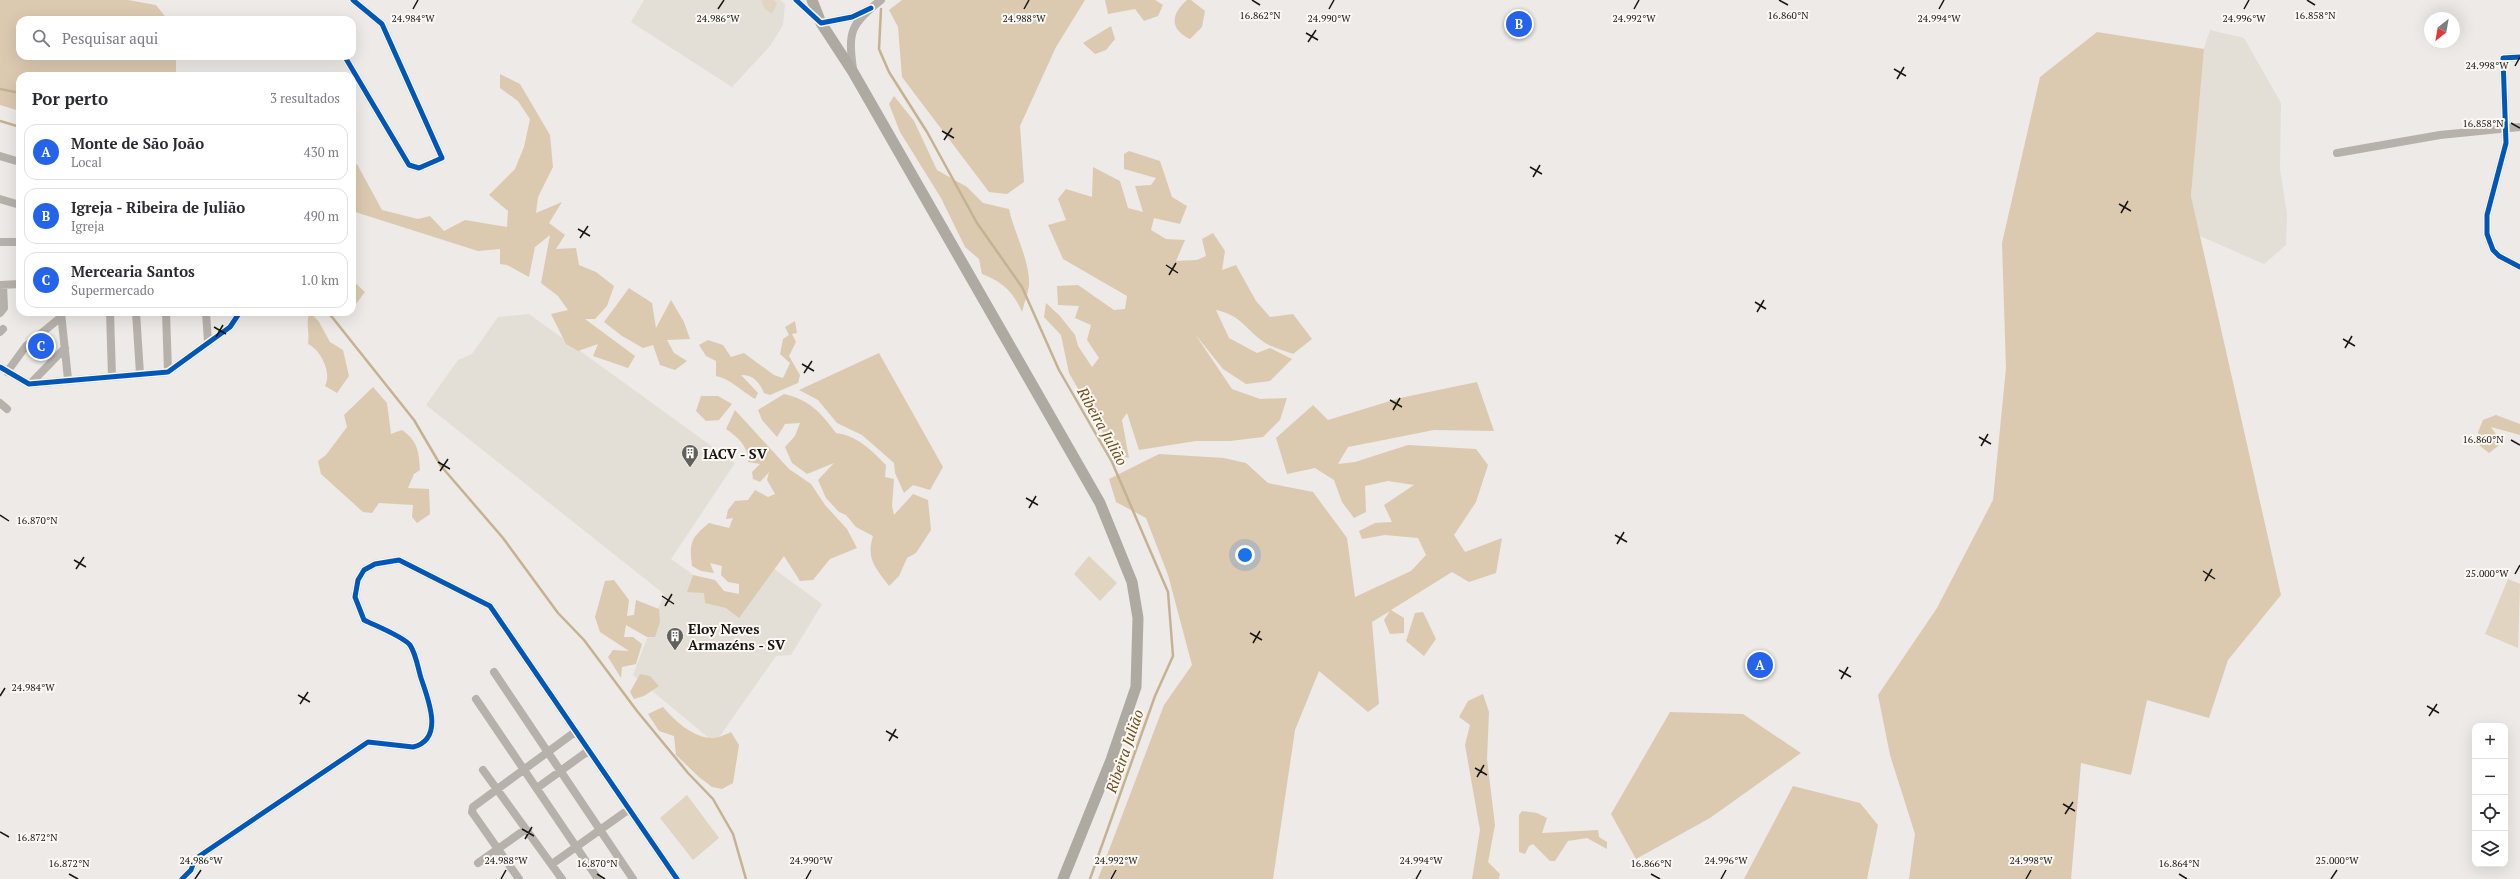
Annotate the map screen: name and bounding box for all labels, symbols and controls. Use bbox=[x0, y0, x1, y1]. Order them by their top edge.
text: 16.862°N bbox=[1240, 9, 1281, 22]
pin: B bbox=[1506, 9, 1532, 39]
text: 16.860°N bbox=[1768, 9, 1809, 22]
text: 16.858°N bbox=[2295, 9, 2336, 22]
text: 24.984°W bbox=[391, 12, 435, 25]
text: 24.986°W bbox=[696, 12, 740, 25]
text: 24.988°W bbox=[1002, 12, 1046, 25]
text: 24.990°W bbox=[1307, 12, 1351, 25]
text: 24.992°W bbox=[1612, 12, 1656, 25]
text: 24.994°W bbox=[1917, 12, 1961, 25]
text: 24.996°W bbox=[2222, 12, 2266, 25]
north arrow bbox=[2424, 12, 2460, 48]
search box bbox=[16, 16, 356, 60]
icon: search bbox=[30, 27, 52, 49]
text: Pesquisar aqui bbox=[62, 28, 158, 48]
text: 24.998°W bbox=[2465, 59, 2509, 72]
text: Por perto bbox=[32, 87, 108, 110]
text: 3 resultados bbox=[270, 89, 340, 107]
text: 16.858°N bbox=[2463, 117, 2504, 130]
text: Monte de São João bbox=[71, 133, 204, 153]
text: A bbox=[41, 143, 51, 161]
text: 430 m bbox=[304, 143, 339, 161]
text: Local bbox=[71, 153, 102, 171]
text: Igreja - Ribeira de Julião bbox=[71, 197, 245, 217]
text: B bbox=[42, 207, 50, 225]
text: 490 m bbox=[304, 207, 339, 225]
text: Igreja bbox=[71, 217, 104, 235]
text: Mercearia Santos bbox=[71, 261, 195, 281]
text: C bbox=[42, 271, 50, 289]
text: 1.0 km bbox=[300, 271, 339, 289]
text: Supermercado bbox=[71, 281, 154, 299]
pin: C bbox=[28, 331, 54, 361]
water label: Ribeira Julião bbox=[1073, 382, 1133, 469]
text: 16.860°N bbox=[2463, 433, 2504, 446]
building icon: IACV - SV bbox=[680, 443, 700, 468]
place label: IACV - SV bbox=[703, 444, 768, 463]
text: 16.870°N bbox=[17, 514, 58, 527]
your location bbox=[1235, 545, 1255, 565]
text: 25.000°W bbox=[2465, 567, 2509, 580]
place label: Eloy Neves Armazéns - SV bbox=[688, 619, 786, 654]
building icon: Eloy Neves Armazéns - SV bbox=[665, 626, 685, 651]
pin: A bbox=[1747, 650, 1773, 680]
text: 24.984°W bbox=[11, 681, 55, 694]
water label: Ribeira Julião bbox=[1100, 706, 1148, 796]
map controls bbox=[2472, 723, 2508, 867]
button: + bbox=[2472, 723, 2508, 759]
button: − bbox=[2472, 759, 2508, 795]
button: locate bbox=[2472, 795, 2508, 831]
text: 16.872°N bbox=[17, 831, 58, 844]
button: layers bbox=[2472, 831, 2508, 867]
text: 24.986°W bbox=[179, 854, 223, 867]
text: 24.988°W bbox=[484, 854, 528, 867]
text: 24.990°W bbox=[789, 854, 833, 867]
text: 24.992°W bbox=[1094, 854, 1138, 867]
text: 24.994°W bbox=[1399, 854, 1443, 867]
text: 24.996°W bbox=[1704, 854, 1748, 867]
text: 24.998°W bbox=[2009, 854, 2053, 867]
text: 25.000°W bbox=[2315, 854, 2359, 867]
text: 16.872°N bbox=[49, 857, 90, 870]
text: 16.870°N bbox=[577, 857, 618, 870]
text: 16.866°N bbox=[1631, 857, 1672, 870]
text: 16.864°N bbox=[2159, 857, 2200, 870]

